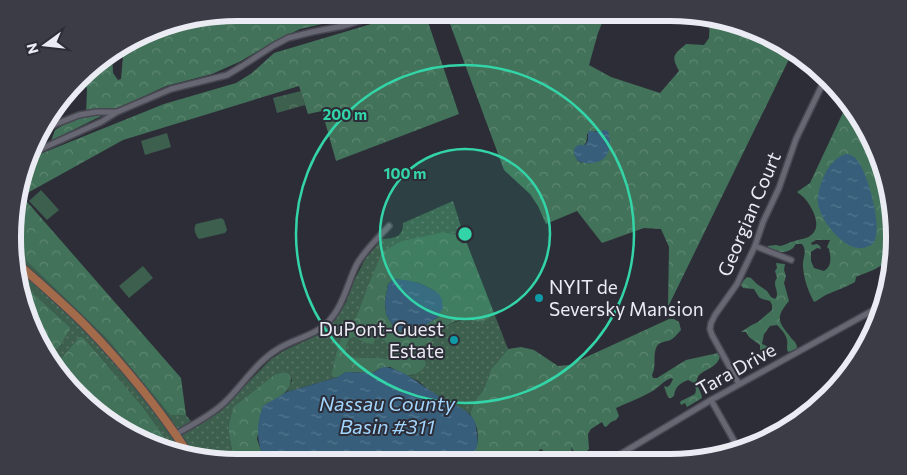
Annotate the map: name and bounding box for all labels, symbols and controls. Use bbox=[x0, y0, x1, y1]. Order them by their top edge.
north arrow bbox=[20, 20, 70, 70]
text: N bbox=[22, 41, 42, 56]
text: 200 m bbox=[323, 105, 367, 123]
street label: Georgian Court bbox=[712, 148, 785, 279]
text: 100 m bbox=[384, 164, 426, 182]
centre of rings bbox=[456, 225, 474, 243]
place label: NYIT de Seversky Mansion bbox=[549, 275, 704, 320]
marker: NYIT de Seversky Mansion bbox=[533, 292, 545, 304]
place label: DuPont-Guest Estate bbox=[319, 317, 444, 362]
marker: DuPont-Guest Estate bbox=[448, 334, 460, 346]
street label: Tara Drive bbox=[692, 337, 780, 400]
water label: Nassau County Basin #311 bbox=[319, 391, 456, 438]

